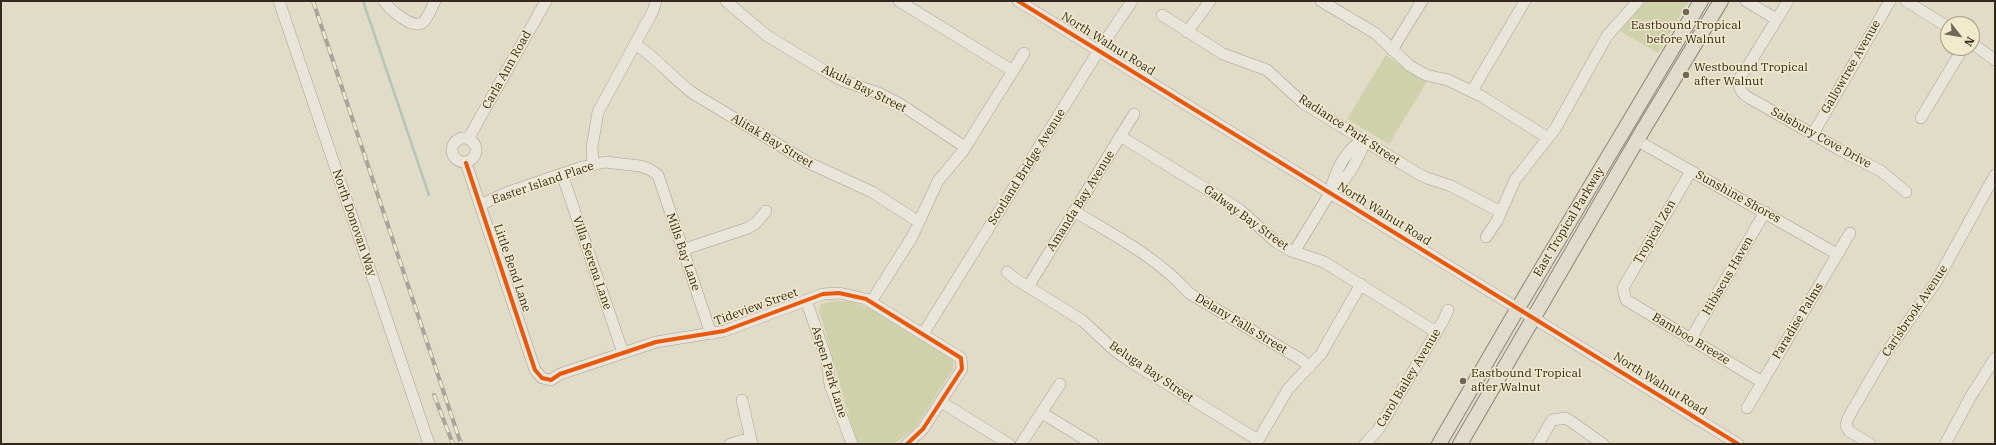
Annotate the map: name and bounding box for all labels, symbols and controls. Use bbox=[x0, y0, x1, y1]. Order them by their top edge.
marker: Eastbound Tropical before Walnut bbox=[1681, 7, 1691, 17]
street label: North Walnut Road bbox=[1058, 9, 1158, 79]
north arrow bbox=[1940, 16, 1980, 56]
street label: Gallowtree Avenue bbox=[1818, 18, 1884, 116]
place label: Eastbound Tropical before Walnut bbox=[1631, 19, 1741, 47]
street label: Carla Ann Road bbox=[480, 28, 534, 112]
text: N bbox=[1961, 34, 1978, 49]
place label: Westbound Tropical after Walnut bbox=[1694, 61, 1808, 89]
street label: Akula Bay Street bbox=[819, 62, 909, 116]
marker: Westbound Tropical after Walnut bbox=[1681, 70, 1691, 80]
street label: Radiance Park Street bbox=[1296, 92, 1402, 168]
street label: Salsbury Cove Drive bbox=[1768, 104, 1874, 172]
street label: Scotland Bridge Avenue bbox=[985, 106, 1069, 228]
street label: Alitak Bay Street bbox=[728, 111, 816, 171]
street label: Amanda Bay Avenue bbox=[1044, 148, 1118, 254]
street label: Easter Island Place bbox=[490, 159, 596, 207]
street label: East Tropical Parkway bbox=[1531, 165, 1607, 279]
street label: North Donovan Way bbox=[329, 167, 379, 279]
street label: Sunshine Shores bbox=[1693, 168, 1783, 226]
street label: North Walnut Road bbox=[1334, 179, 1434, 249]
street label: Galway Bay Street bbox=[1201, 182, 1291, 254]
street label: Tropical Zen bbox=[1631, 197, 1679, 267]
street label: Mills Bay Lane bbox=[663, 211, 703, 293]
street label: Villa Serena Lane bbox=[569, 214, 615, 312]
street label: Little Bend Lane bbox=[490, 222, 534, 314]
street label: Hibiscus Haven bbox=[1700, 234, 1756, 318]
street label: Carisbrook Avenue bbox=[1879, 262, 1951, 360]
street label: Paradise Palms bbox=[1770, 280, 1826, 362]
street label: Tideview Street bbox=[712, 285, 800, 329]
street label: Delany Falls Street bbox=[1192, 291, 1290, 357]
street label: Bamboo Breeze bbox=[1649, 310, 1733, 368]
street label: Aspen Park Lane bbox=[808, 324, 850, 420]
street label: Carol Bailey Avenue bbox=[1374, 326, 1444, 430]
street label: Beluga Bay Street bbox=[1106, 338, 1196, 406]
street label: North Walnut Road bbox=[1610, 349, 1710, 419]
place label: Eastbound Tropical after Walnut bbox=[1471, 367, 1582, 395]
marker: Eastbound Tropical after Walnut bbox=[1458, 376, 1468, 386]

